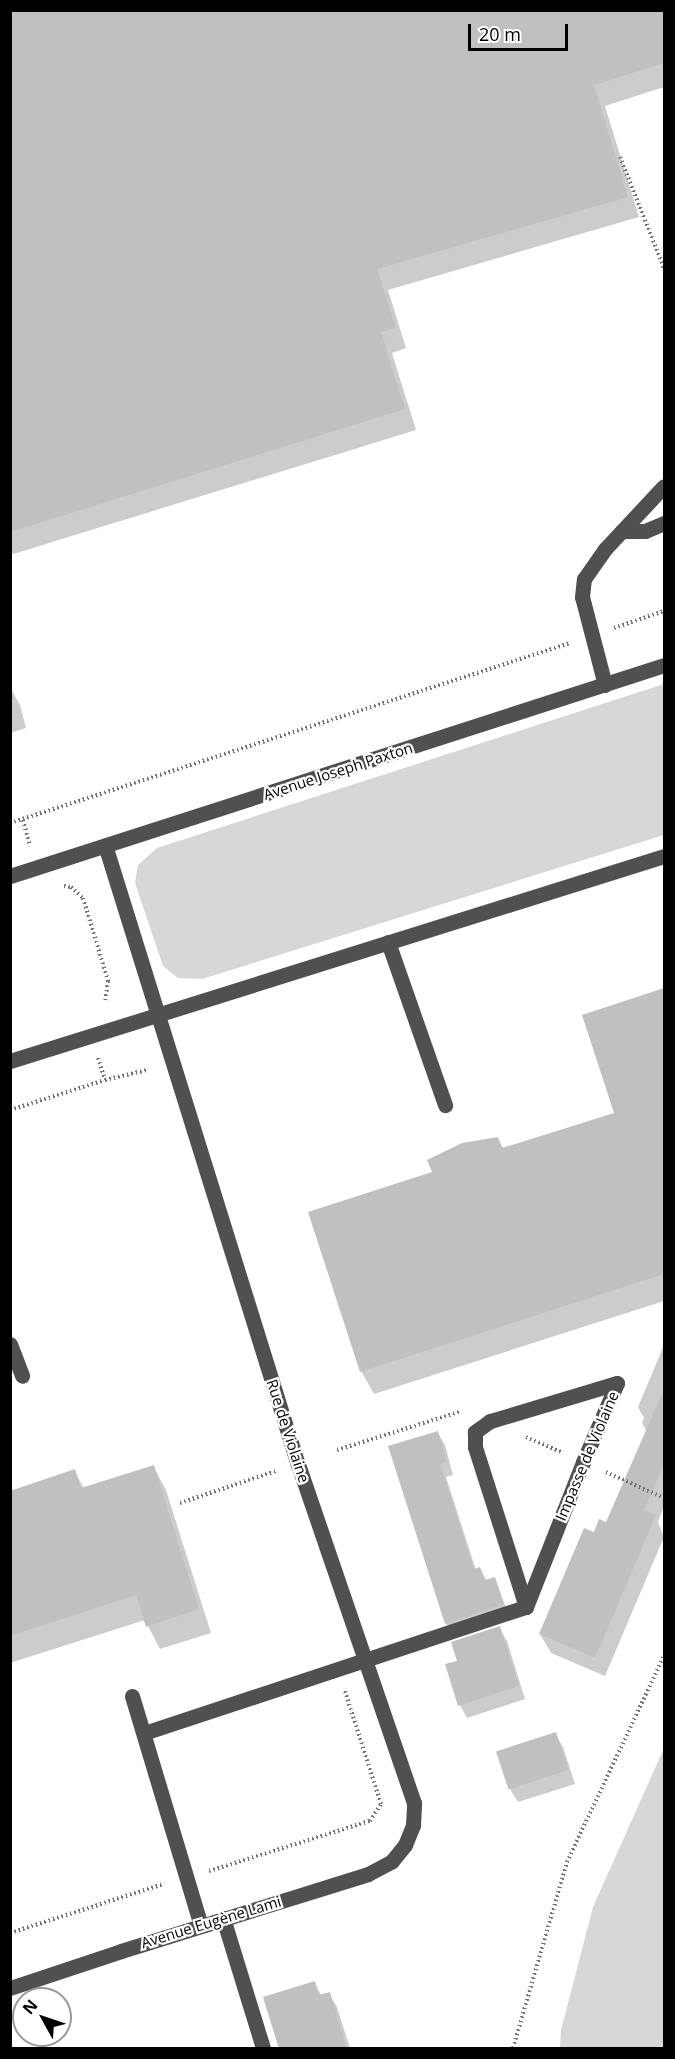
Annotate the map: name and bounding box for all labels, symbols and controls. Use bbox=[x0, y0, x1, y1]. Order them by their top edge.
scale bar bbox=[471, 12, 572, 50]
text: 20 m bbox=[479, 22, 521, 46]
street label: Avenue Joseph Paxton bbox=[261, 738, 415, 804]
street label: Rue de Violaine bbox=[263, 1377, 313, 1485]
street label: Impasse de Violaine bbox=[552, 1389, 622, 1523]
street label: Avenue Eugène Lami bbox=[139, 1892, 283, 1952]
north arrow bbox=[12, 1987, 72, 2047]
text: N bbox=[17, 1995, 42, 2019]

